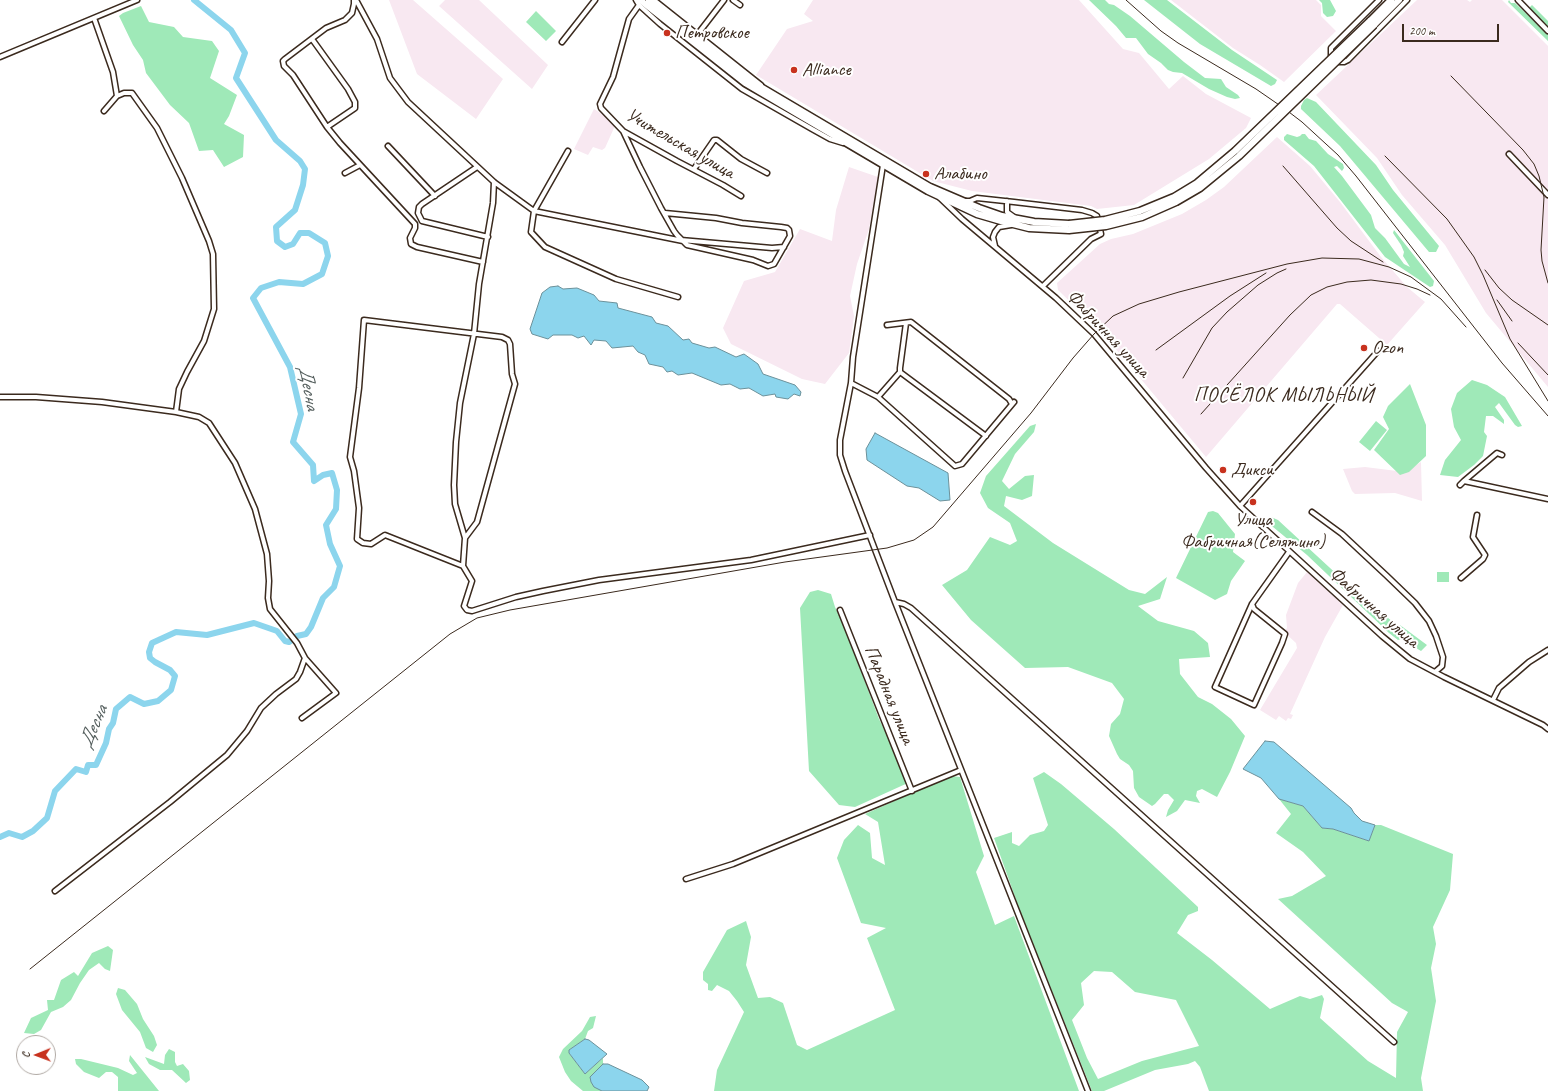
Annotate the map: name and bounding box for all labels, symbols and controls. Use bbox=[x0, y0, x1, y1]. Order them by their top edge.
scale bar bbox=[1404, 16, 1501, 42]
place label: Петровское bbox=[675, 22, 749, 44]
text: 200 m bbox=[1409, 23, 1435, 39]
marker: Петровское bbox=[662, 28, 672, 38]
place label: Alliance bbox=[802, 59, 851, 81]
marker: Alliance bbox=[789, 65, 799, 75]
street label: Учительская улица bbox=[622, 104, 738, 184]
place label: Алабино bbox=[934, 163, 987, 185]
marker: Алабино bbox=[921, 169, 931, 179]
street label: Фабричная улица bbox=[1061, 285, 1155, 383]
place label: Ozon bbox=[1372, 337, 1403, 359]
marker: Ozon bbox=[1359, 343, 1369, 353]
water label: Десна bbox=[292, 364, 324, 412]
district label: ПОСЁЛОК МЫЛЬНЫЙ bbox=[1194, 384, 1374, 408]
place label: Дикси bbox=[1231, 459, 1274, 481]
marker: Дикси bbox=[1218, 465, 1228, 475]
marker: Улица Фабричная(Селятино) bbox=[1248, 497, 1258, 507]
place label: Улица Фабричная(Селятино) bbox=[1181, 509, 1325, 553]
street label: Фабричная улица bbox=[1324, 563, 1424, 653]
street label: Парадная улица bbox=[859, 642, 919, 748]
water label: Десна bbox=[74, 702, 114, 752]
north arrow bbox=[16, 1035, 56, 1075]
text: С bbox=[18, 1052, 32, 1058]

